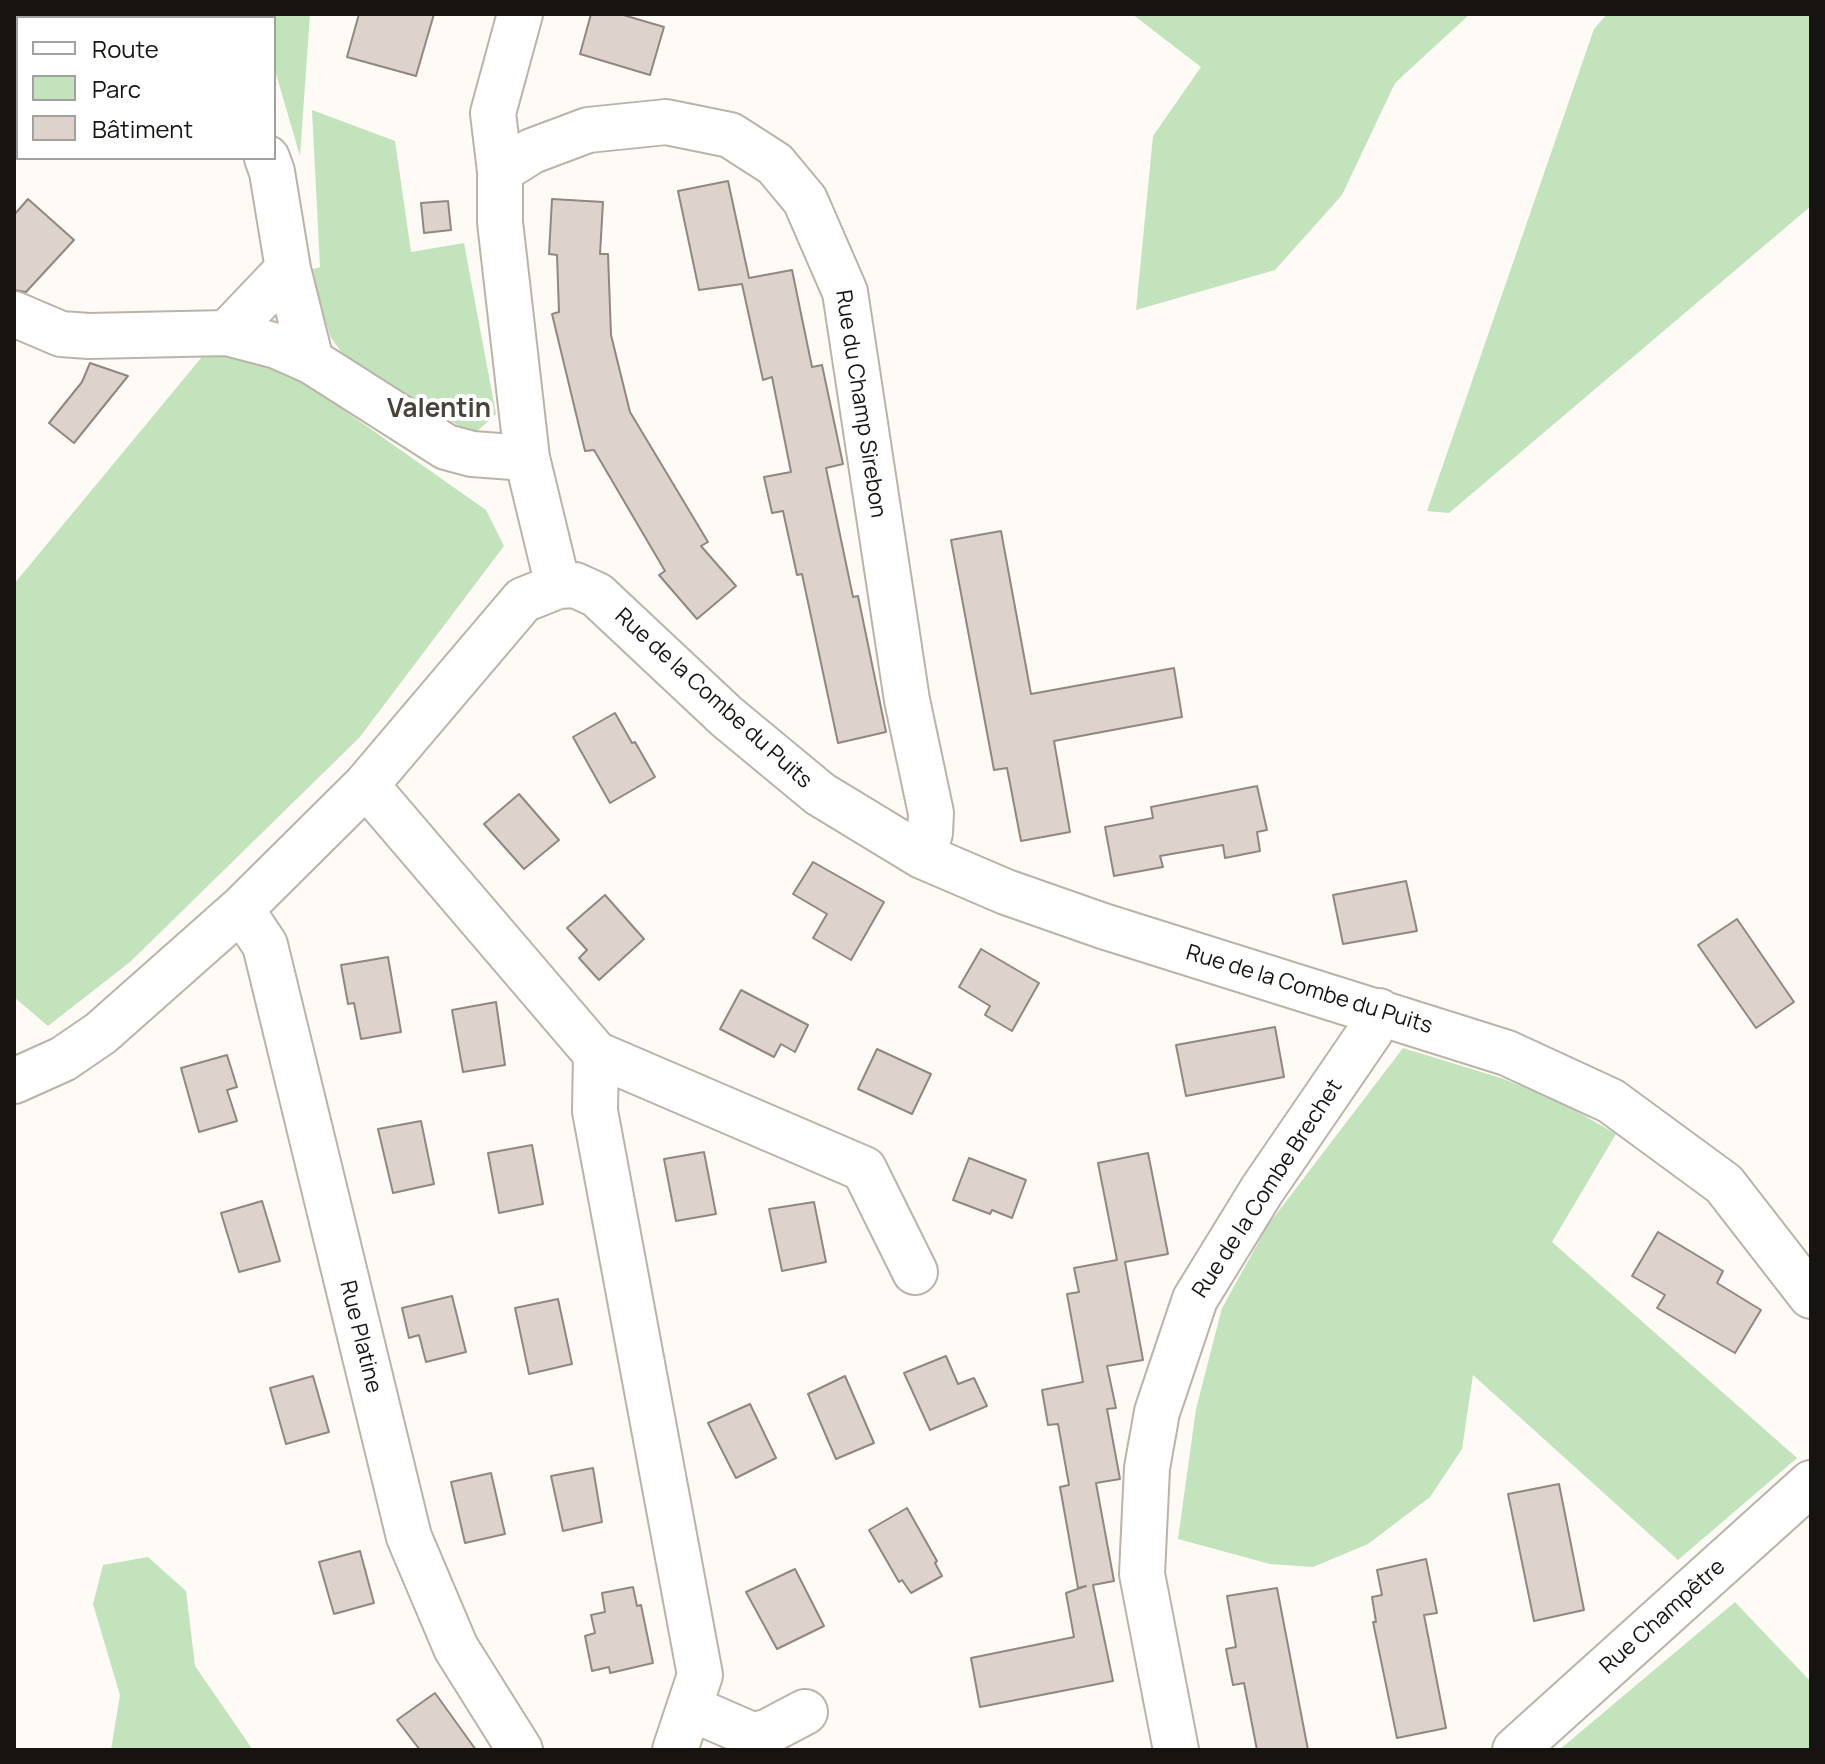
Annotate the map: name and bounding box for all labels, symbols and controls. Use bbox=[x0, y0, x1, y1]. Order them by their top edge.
legend bbox=[16, 16, 276, 160]
text: Route bbox=[92, 32, 159, 65]
text: Parc bbox=[92, 72, 141, 105]
text: Bâtiment bbox=[92, 112, 193, 145]
street label: Rue du Champ Sirebon bbox=[829, 288, 891, 520]
district label: Valentin bbox=[387, 394, 491, 426]
street label: Rue de la Combe du Puits bbox=[609, 603, 817, 795]
street label: Rue de la Combe du Puits bbox=[1183, 940, 1435, 1040]
street label: Rue de la Combe Brechet bbox=[1188, 1075, 1348, 1303]
street label: Rue Platine bbox=[333, 1278, 387, 1396]
street label: Rue Champêtre bbox=[1595, 1554, 1731, 1680]

